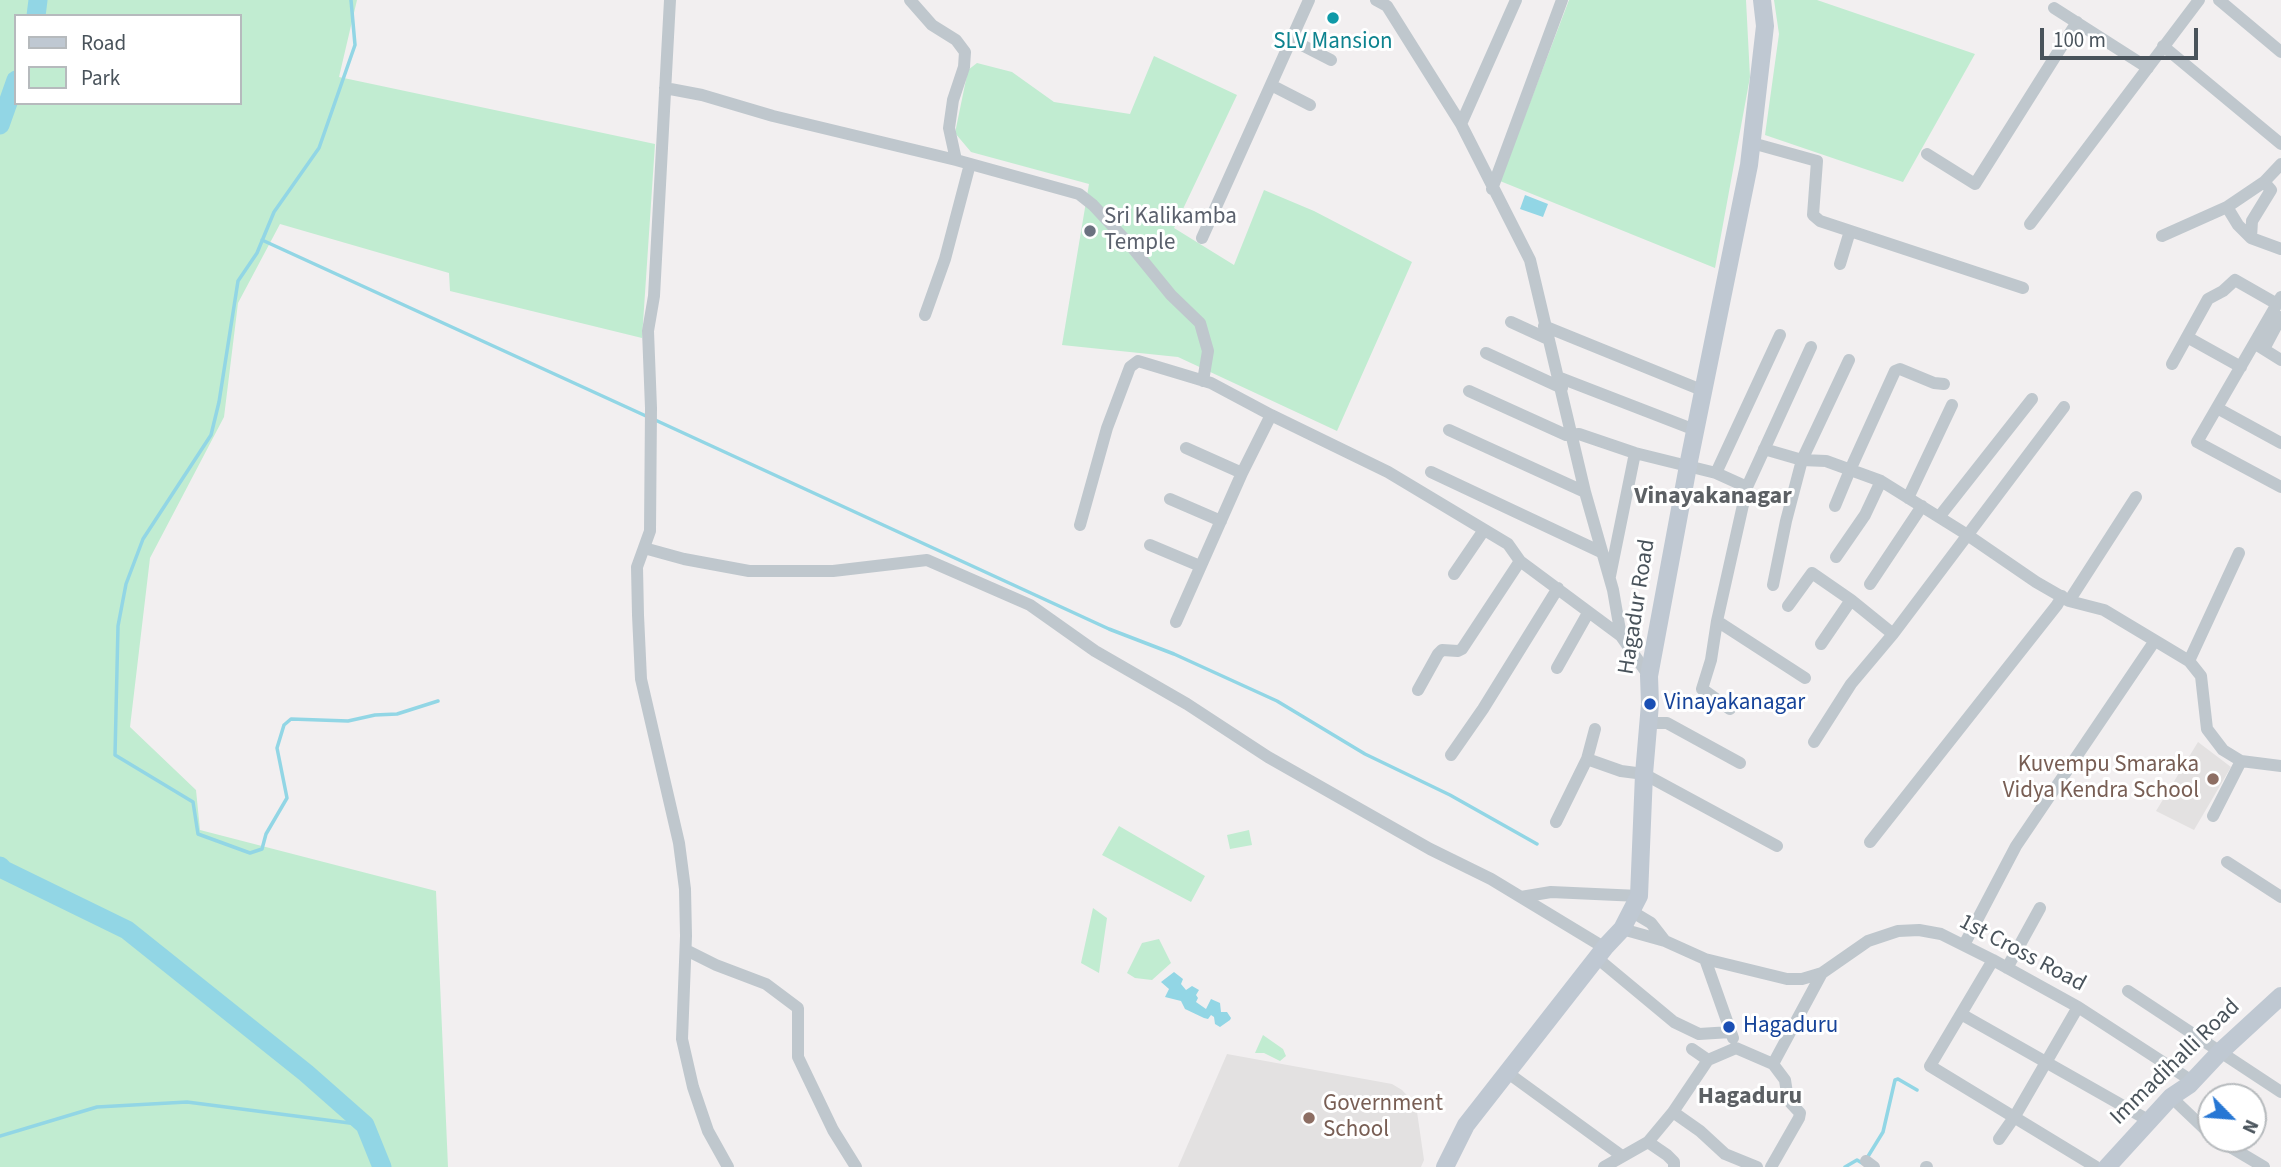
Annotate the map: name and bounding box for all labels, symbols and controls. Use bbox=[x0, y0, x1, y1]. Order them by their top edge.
marker: SLV Mansion bbox=[1325, 10, 1341, 26]
legend bbox=[14, 14, 242, 105]
scale bar bbox=[2043, 14, 2200, 58]
text: 100 m bbox=[2053, 25, 2106, 55]
text: Road bbox=[81, 28, 126, 58]
place label: SLV Mansion bbox=[1273, 29, 1393, 57]
text: Park bbox=[81, 63, 120, 93]
place label: Sri Kalikamba Temple bbox=[1104, 204, 1237, 258]
marker: Sri Kalikamba Temple bbox=[1082, 223, 1098, 239]
district label: Vinayakanagar bbox=[1634, 484, 1792, 512]
street label: Hagadur Road bbox=[1614, 537, 1662, 677]
place label: Vinayakanagar bbox=[1664, 690, 1805, 718]
marker: Vinayakanagar bbox=[1642, 696, 1658, 712]
place label: Kuvempu Smaraka Vidya Kendra School bbox=[2003, 752, 2199, 806]
marker: Kuvempu Smaraka Vidya Kendra School bbox=[2205, 771, 2221, 787]
street label: 1st Cross Road bbox=[1954, 909, 2090, 999]
street label: Immadihalli Road bbox=[2105, 994, 2247, 1132]
place label: Hagaduru bbox=[1743, 1013, 1838, 1041]
marker: Hagaduru bbox=[1721, 1019, 1737, 1035]
north arrow bbox=[2197, 1083, 2267, 1153]
district label: Hagaduru bbox=[1698, 1084, 1802, 1112]
place label: Government School bbox=[1323, 1091, 1443, 1145]
marker: Government School bbox=[1301, 1110, 1317, 1126]
text: N bbox=[2235, 1115, 2265, 1138]

